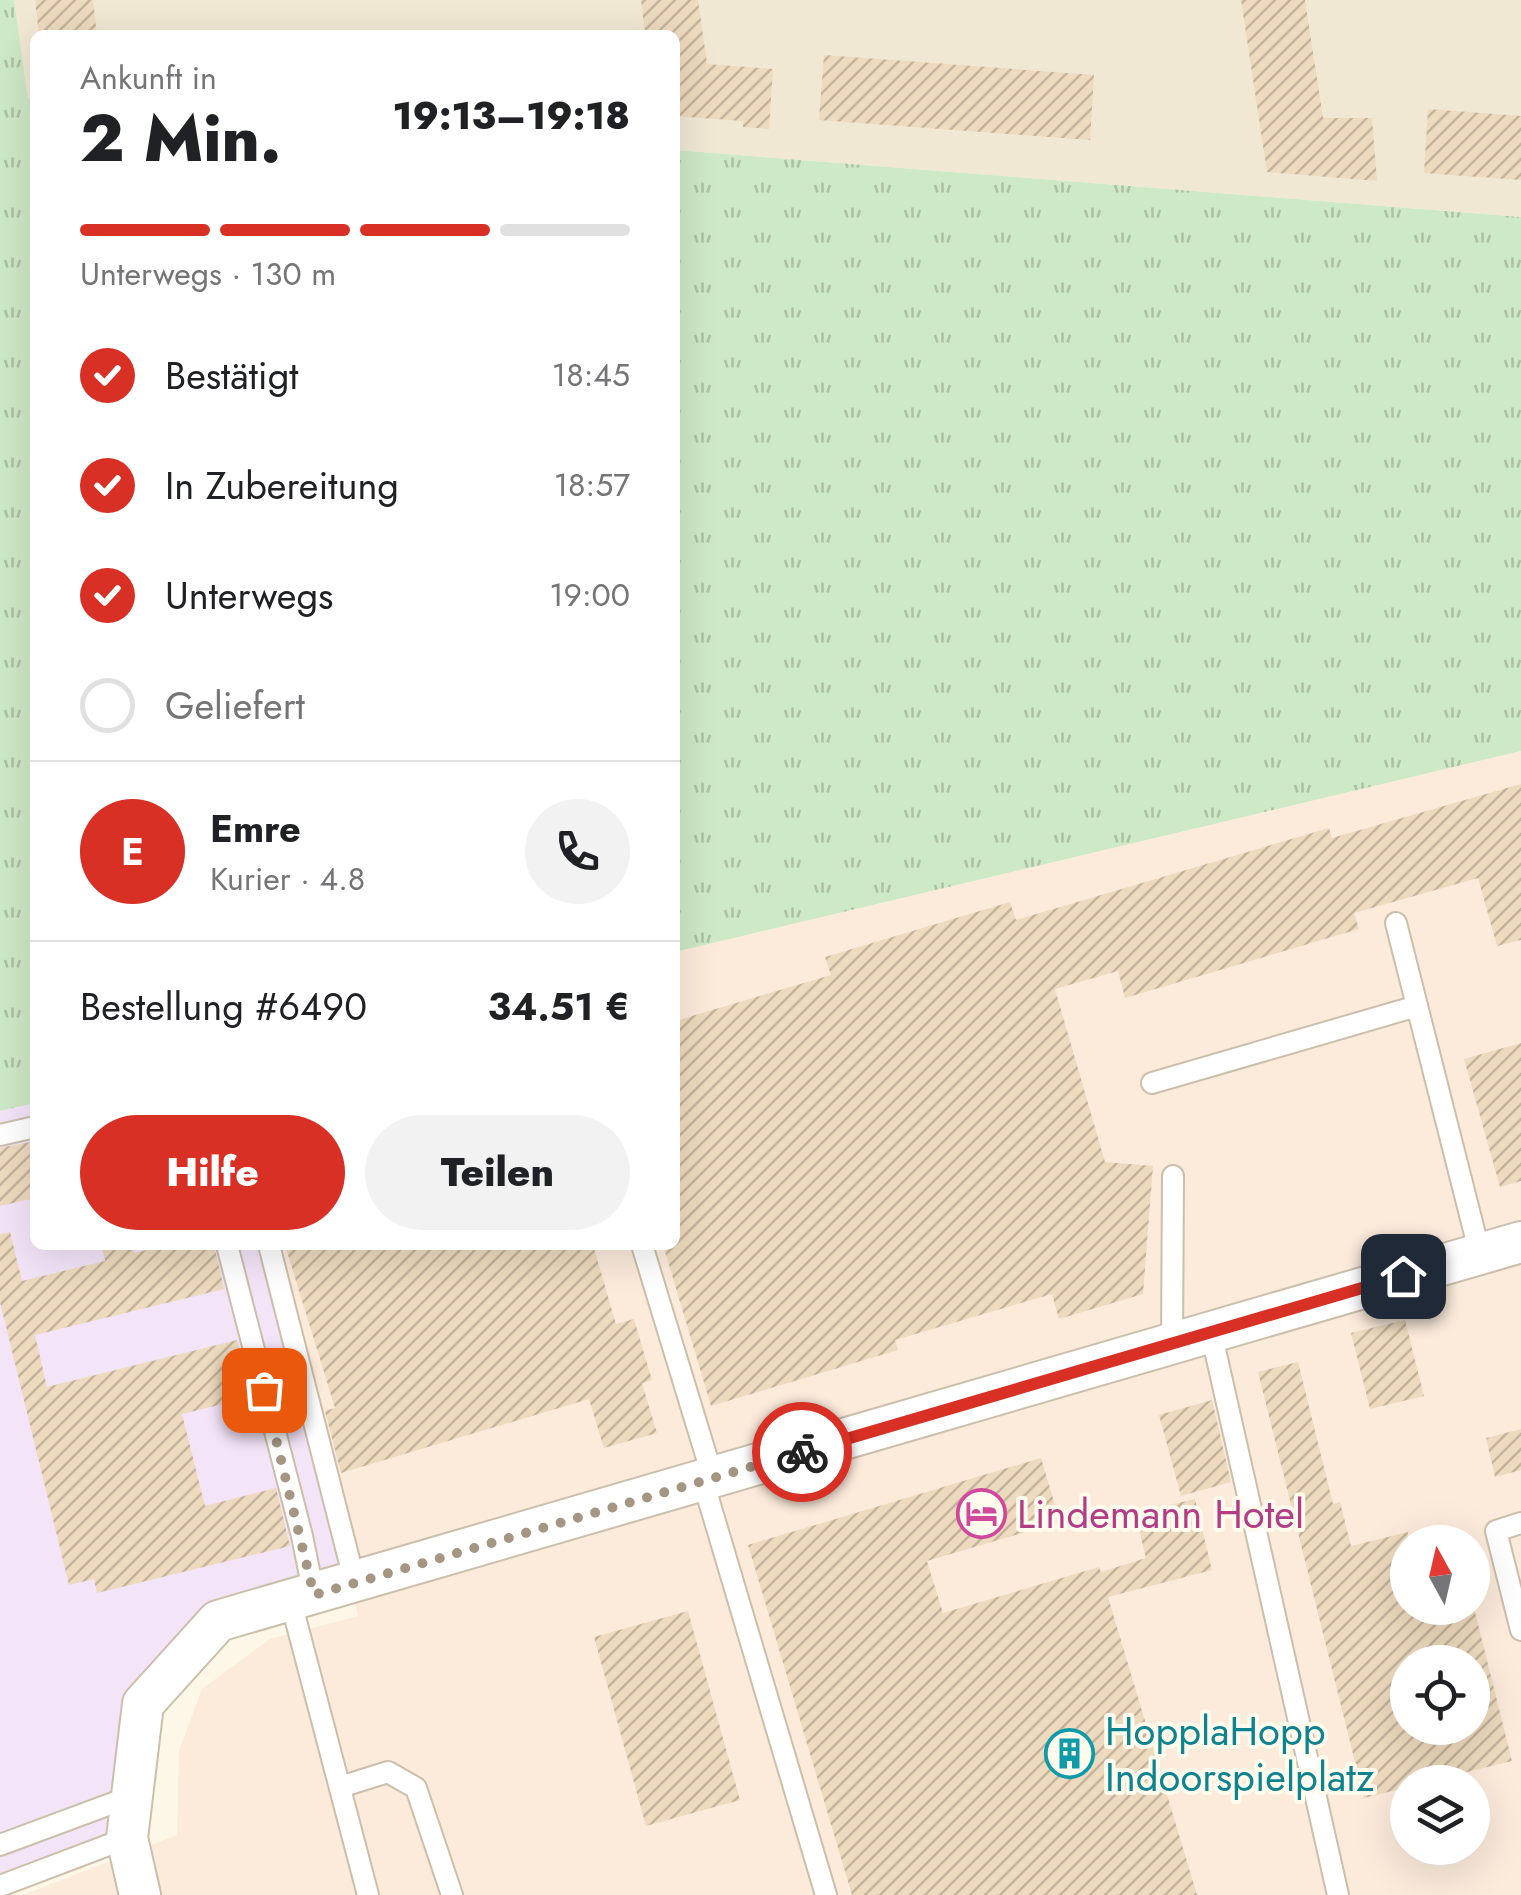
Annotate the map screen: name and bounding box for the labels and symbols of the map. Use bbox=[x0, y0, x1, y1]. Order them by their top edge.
pin bbox=[1361, 1234, 1446, 1319]
pin bbox=[222, 1348, 307, 1433]
courier bbox=[752, 1402, 852, 1502]
place label: Lindemann Hotel bbox=[1017, 1485, 1304, 1543]
hotel icon: Lindemann Hotel bbox=[956, 1488, 1008, 1540]
north arrow bbox=[1390, 1525, 1490, 1625]
place label: HopplaHopp Indoorspielplatz bbox=[1105, 1702, 1374, 1806]
building icon: HopplaHopp Indoorspielplatz bbox=[1044, 1728, 1096, 1780]

